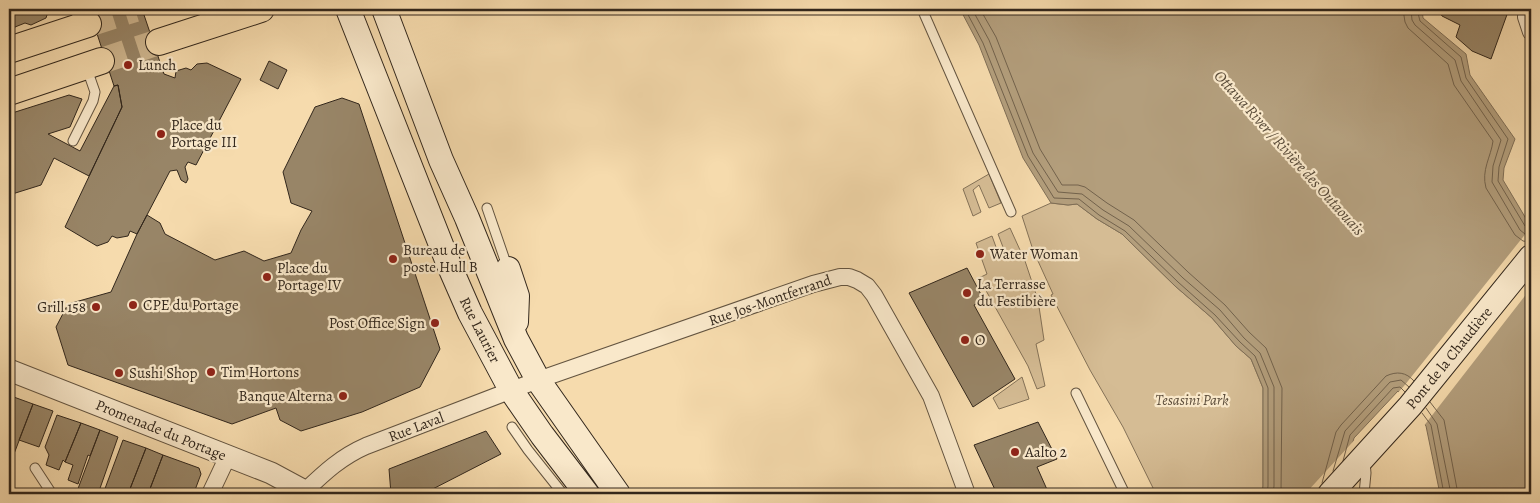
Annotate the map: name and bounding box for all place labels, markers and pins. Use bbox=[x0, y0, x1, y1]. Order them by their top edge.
place label: Lunch bbox=[138, 55, 176, 75]
marker: Lunch bbox=[122, 59, 134, 71]
place label: Place du Portage III bbox=[171, 115, 237, 152]
marker: Place du Portage III bbox=[155, 128, 167, 140]
place label: Bureau de poste Hull B bbox=[403, 240, 478, 277]
place label: Water Woman bbox=[989, 244, 1078, 264]
marker: Water Woman bbox=[974, 248, 986, 260]
marker: Bureau de poste Hull B bbox=[387, 253, 399, 265]
place label: Place du Portage IV bbox=[277, 258, 342, 295]
marker: Place du Portage IV bbox=[261, 271, 273, 283]
place label: La Terrasse du Festibière bbox=[977, 274, 1056, 311]
marker: La Terrasse du Festibière bbox=[961, 287, 973, 299]
place label: CPE du Portage bbox=[143, 295, 239, 315]
place label: Grill 158 bbox=[37, 297, 86, 317]
marker: CPE du Portage bbox=[127, 299, 139, 311]
marker: Grill 158 bbox=[90, 301, 102, 313]
place label: Post Office Sign bbox=[329, 313, 425, 333]
marker: Post Office Sign bbox=[429, 317, 441, 329]
place label: O bbox=[975, 330, 985, 350]
marker: O bbox=[959, 334, 971, 346]
place label: Tim Hortons bbox=[221, 362, 299, 382]
place label: Sushi Shop bbox=[129, 363, 198, 383]
marker: Tim Hortons bbox=[205, 366, 217, 378]
marker: Sushi Shop bbox=[113, 367, 125, 379]
place label: Banque Alterna bbox=[239, 386, 333, 406]
marker: Banque Alterna bbox=[337, 390, 349, 402]
place label: Aalto 2 bbox=[1024, 442, 1067, 462]
marker: Aalto 2 bbox=[1009, 446, 1021, 458]

